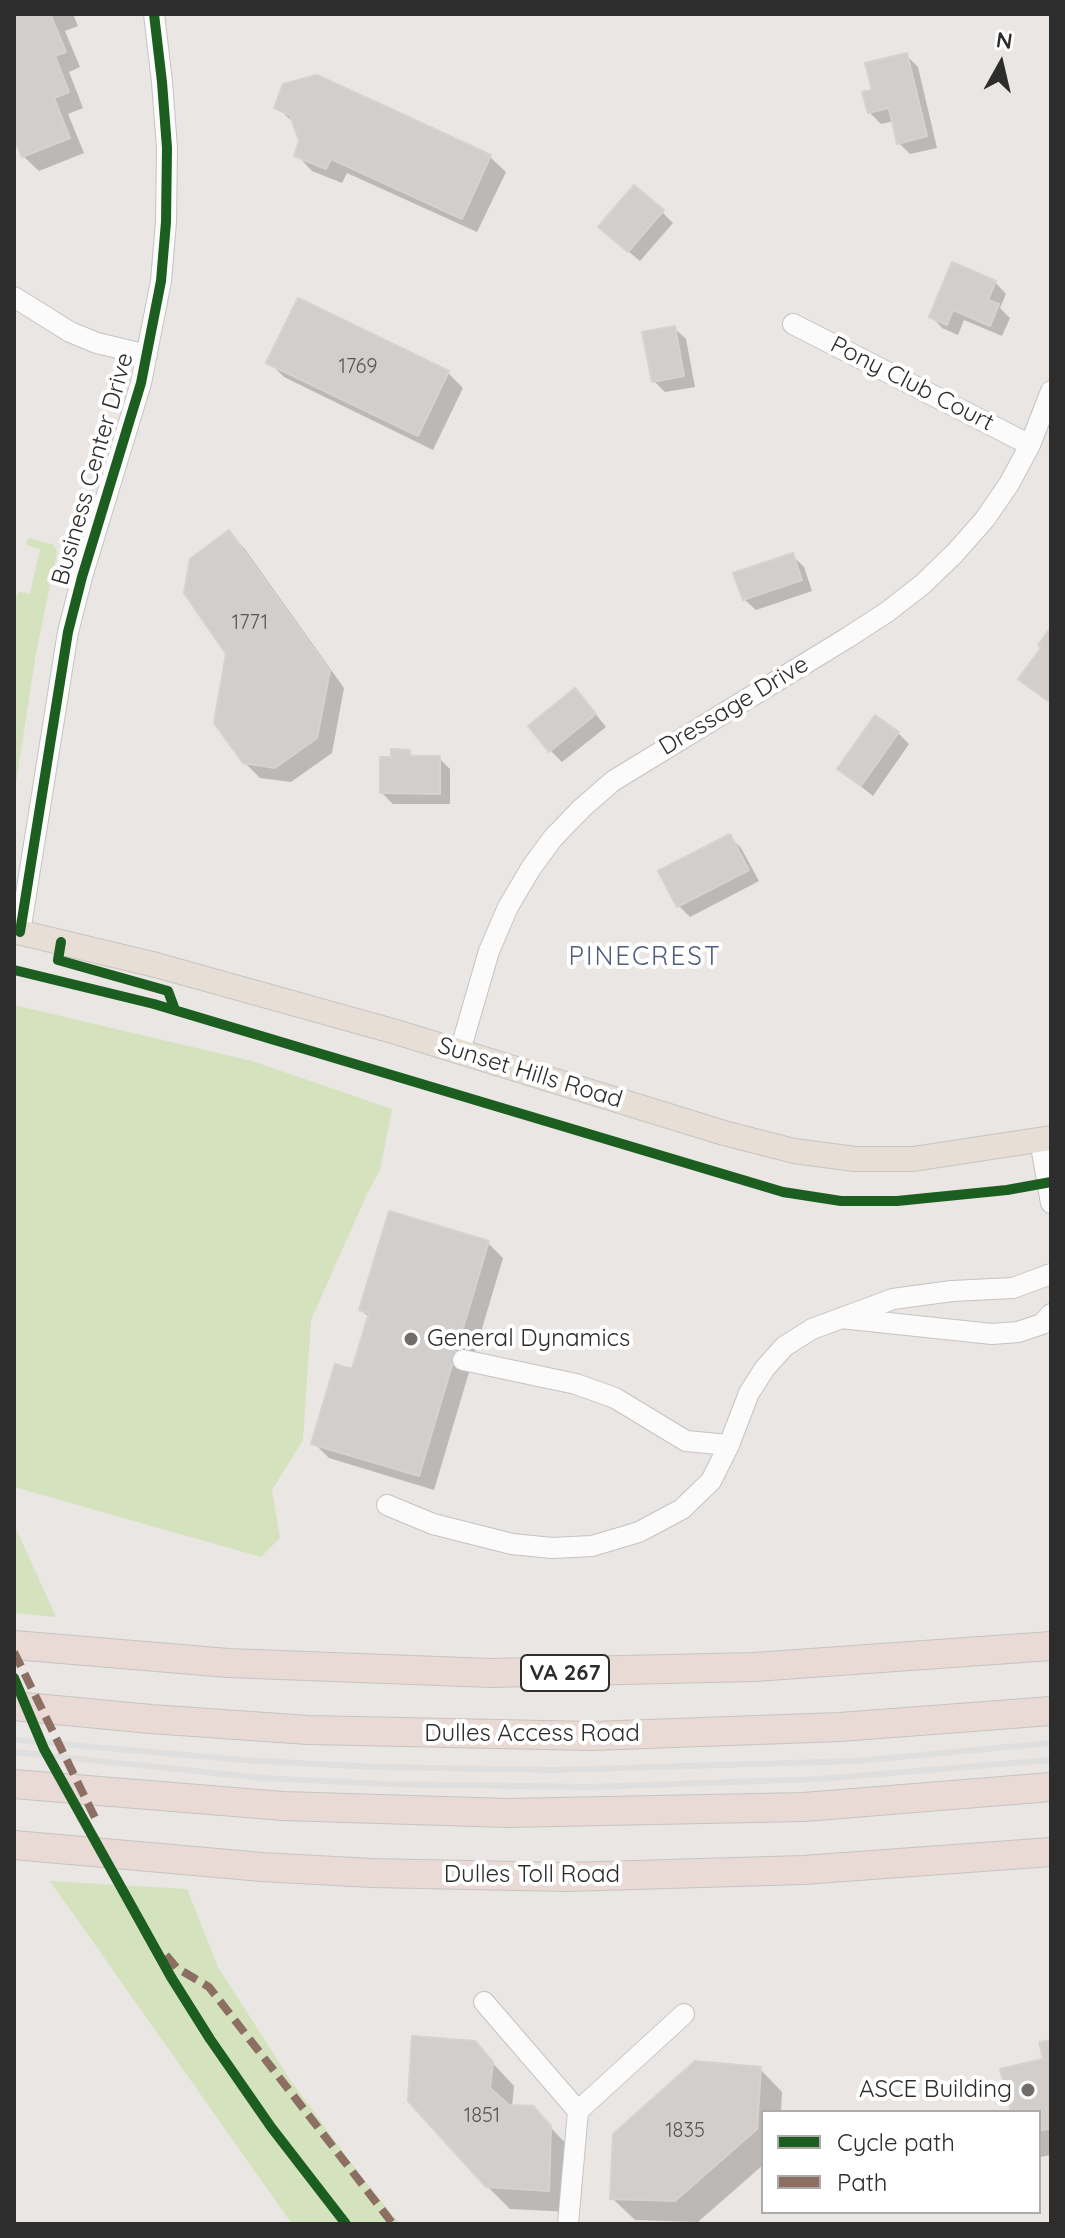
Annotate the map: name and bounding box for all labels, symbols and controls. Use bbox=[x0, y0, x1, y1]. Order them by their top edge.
north arrow bbox=[961, 24, 1041, 104]
text: N bbox=[994, 25, 1014, 55]
street label: Pony Club Court bbox=[825, 330, 999, 438]
street label: Business Center Drive bbox=[46, 349, 140, 589]
house number: 1769 bbox=[339, 355, 377, 379]
house number: 1771 bbox=[232, 611, 268, 635]
street label: Dressage Drive bbox=[654, 650, 814, 762]
district label: PINECREST bbox=[568, 941, 722, 973]
street label: Sunset Hills Road bbox=[434, 1031, 626, 1115]
place label: General Dynamics bbox=[427, 1325, 630, 1353]
marker: General Dynamics bbox=[402, 1330, 420, 1348]
road number: VA 267 bbox=[521, 1655, 609, 1691]
street label: Dulles Access Road bbox=[424, 1720, 640, 1748]
street label: Dulles Toll Road bbox=[444, 1861, 620, 1889]
place label: ASCE Building bbox=[859, 2076, 1012, 2104]
marker: ASCE Building bbox=[1019, 2081, 1037, 2099]
house number: 1851 bbox=[464, 2104, 500, 2128]
legend bbox=[761, 2110, 1041, 2214]
house number: 1835 bbox=[665, 2119, 705, 2143]
text: Cycle path bbox=[837, 2127, 955, 2157]
text: Path bbox=[837, 2167, 888, 2197]

